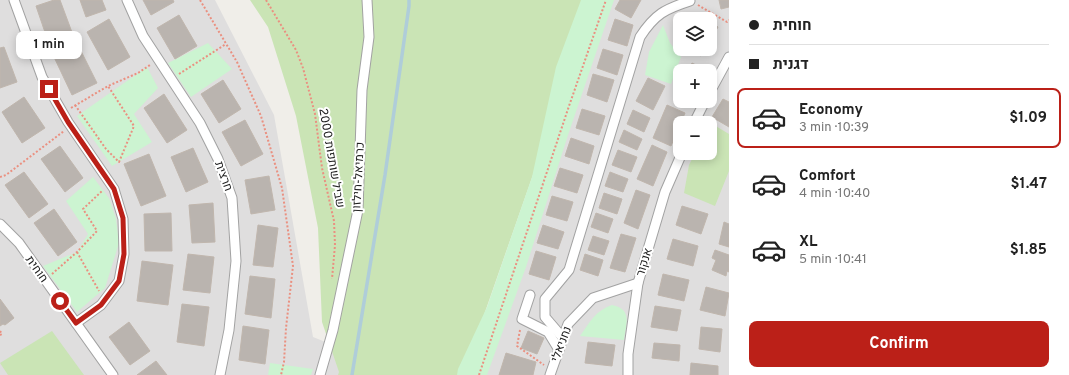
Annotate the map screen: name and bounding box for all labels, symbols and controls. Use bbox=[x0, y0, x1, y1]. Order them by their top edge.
map controls bbox=[673, 12, 717, 160]
button: layers bbox=[673, 12, 717, 56]
text: חוחית bbox=[773, 17, 811, 36]
callout: 1 min bbox=[16, 31, 82, 59]
text: 1 min bbox=[33, 37, 65, 53]
text: דגנית bbox=[773, 56, 809, 75]
button: + bbox=[673, 64, 717, 108]
route end bbox=[40, 80, 58, 98]
icon: car bbox=[751, 100, 787, 136]
text: Economy bbox=[799, 101, 863, 120]
street label: שביל שותפות 2000 bbox=[314, 107, 348, 209]
text: $1.09 bbox=[1009, 109, 1047, 128]
button: − bbox=[673, 116, 717, 160]
text: 3 min · 10:39 bbox=[799, 120, 869, 136]
street label: כרמיאל-חילזון bbox=[349, 141, 369, 213]
street label: חרצית bbox=[210, 159, 236, 194]
icon: car bbox=[751, 166, 787, 202]
text: Comfort bbox=[799, 167, 856, 186]
text: $1.47 bbox=[1011, 175, 1047, 194]
text: 4 min · 10:40 bbox=[799, 186, 870, 202]
icon: car bbox=[751, 232, 787, 268]
text: XL bbox=[799, 233, 817, 252]
text: $1.85 bbox=[1010, 241, 1047, 260]
street label: אנקור bbox=[633, 246, 657, 278]
text: 5 min · 10:41 bbox=[799, 252, 867, 268]
street label: חוחית bbox=[21, 253, 51, 286]
route start bbox=[51, 292, 69, 310]
button: Confirm bbox=[749, 321, 1049, 367]
street label: נחניאלי bbox=[548, 324, 576, 365]

